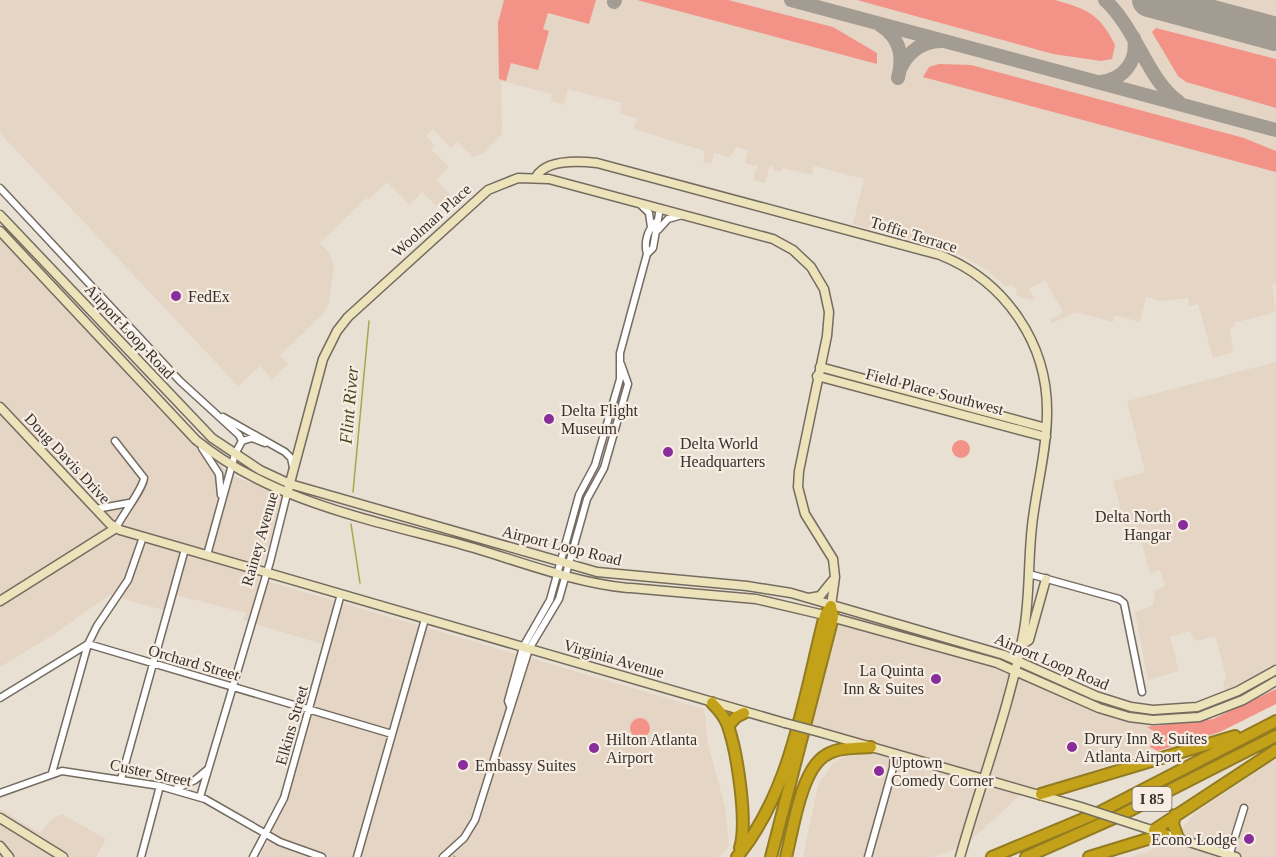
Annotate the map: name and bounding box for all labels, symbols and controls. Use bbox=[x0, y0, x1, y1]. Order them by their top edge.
street label: Woolman Place bbox=[388, 180, 474, 260]
street label: Toffie Terrace bbox=[868, 213, 959, 256]
street label: Airport Loop Road bbox=[81, 281, 178, 383]
place label: FedEx bbox=[188, 288, 230, 305]
marker: FedEx bbox=[169, 289, 183, 303]
water label: Flint River bbox=[336, 364, 362, 446]
street label: Field Place Southwest bbox=[864, 365, 1006, 418]
place label: Delta Flight Museum bbox=[561, 402, 638, 437]
street label: Doug Davis Drive bbox=[21, 410, 114, 508]
marker: Delta Flight Museum bbox=[542, 412, 556, 426]
place label: Delta World Headquarters bbox=[680, 435, 765, 471]
marker: Delta World Headquarters bbox=[661, 445, 675, 459]
street label: Rainey Avenue bbox=[238, 490, 282, 588]
place label: Delta North Hangar bbox=[1095, 508, 1172, 544]
marker: Delta North Hangar bbox=[1176, 518, 1190, 532]
street label: Airport Loop Road bbox=[500, 522, 623, 570]
street label: Airport Loop Road bbox=[992, 630, 1112, 694]
street label: Virginia Avenue bbox=[561, 636, 666, 682]
street label: Orchard Street bbox=[146, 641, 242, 684]
place label: La Quinta Inn & Suites bbox=[843, 662, 924, 697]
marker: La Quinta Inn & Suites bbox=[929, 672, 943, 686]
street label: Elkins Street bbox=[272, 683, 311, 767]
place label: Drury Inn & Suites Atlanta Airport bbox=[1084, 730, 1207, 766]
place label: Hilton Atlanta Airport bbox=[606, 731, 697, 767]
marker: Drury Inn & Suites Atlanta Airport bbox=[1065, 740, 1079, 754]
marker: Hilton Atlanta Airport bbox=[587, 741, 601, 755]
place label: Uptown Comedy Corner bbox=[891, 754, 994, 790]
street label: Custer Street bbox=[108, 756, 194, 790]
place label: Embassy Suites bbox=[475, 757, 576, 775]
marker: Embassy Suites bbox=[456, 758, 470, 772]
marker: Uptown Comedy Corner bbox=[872, 764, 886, 778]
road number: I 85 bbox=[1132, 787, 1172, 811]
place label: Econo Lodge bbox=[1151, 831, 1237, 849]
marker: Econo Lodge bbox=[1242, 832, 1256, 846]

